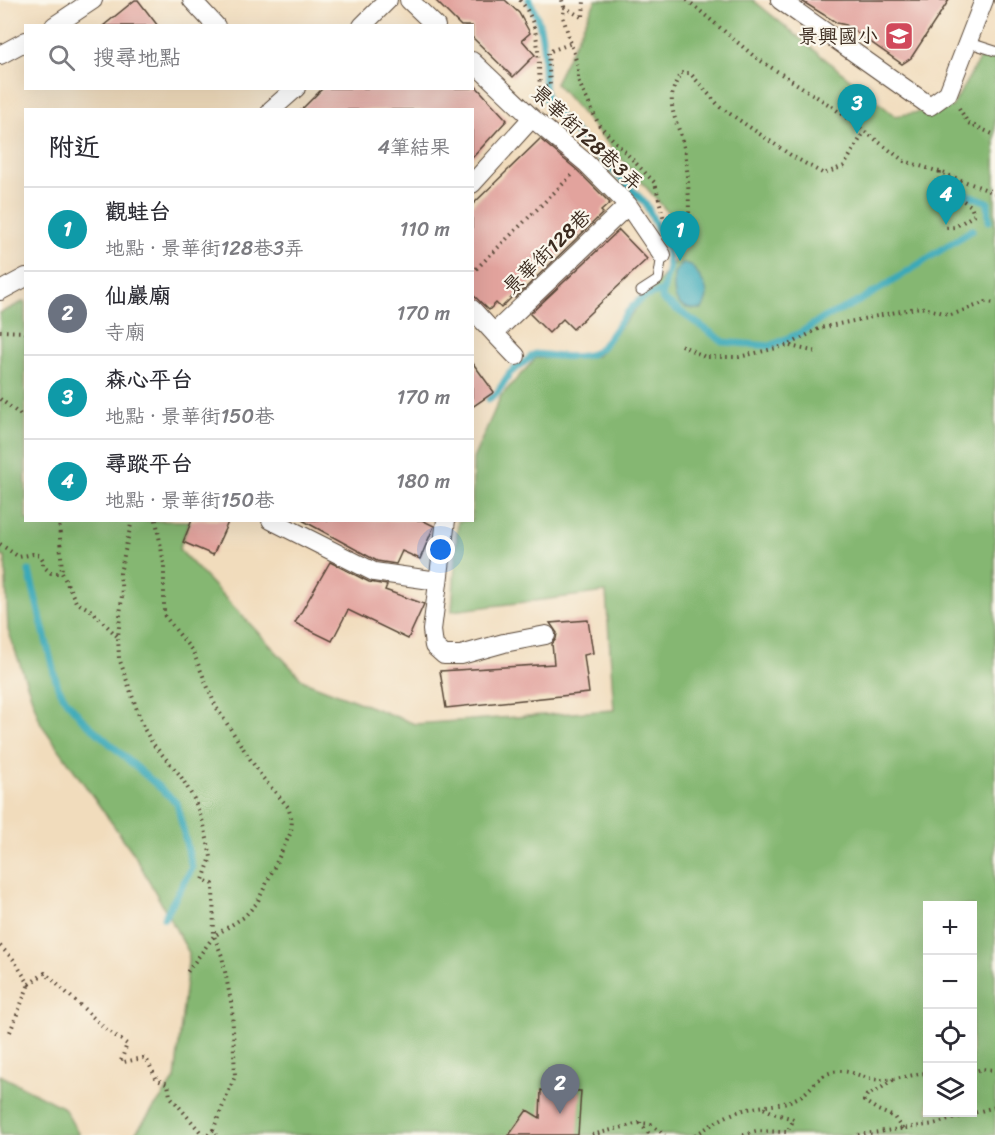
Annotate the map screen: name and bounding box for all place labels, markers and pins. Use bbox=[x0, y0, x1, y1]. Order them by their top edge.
place label: 景興國小 bbox=[798, 19, 878, 54]
school or university icon: 景興國小 bbox=[883, 20, 915, 52]
pin: 3 bbox=[838, 84, 876, 134]
pin: 4 bbox=[926, 176, 966, 225]
pin: 1 bbox=[660, 212, 700, 261]
pin: 2 bbox=[540, 1064, 580, 1114]

